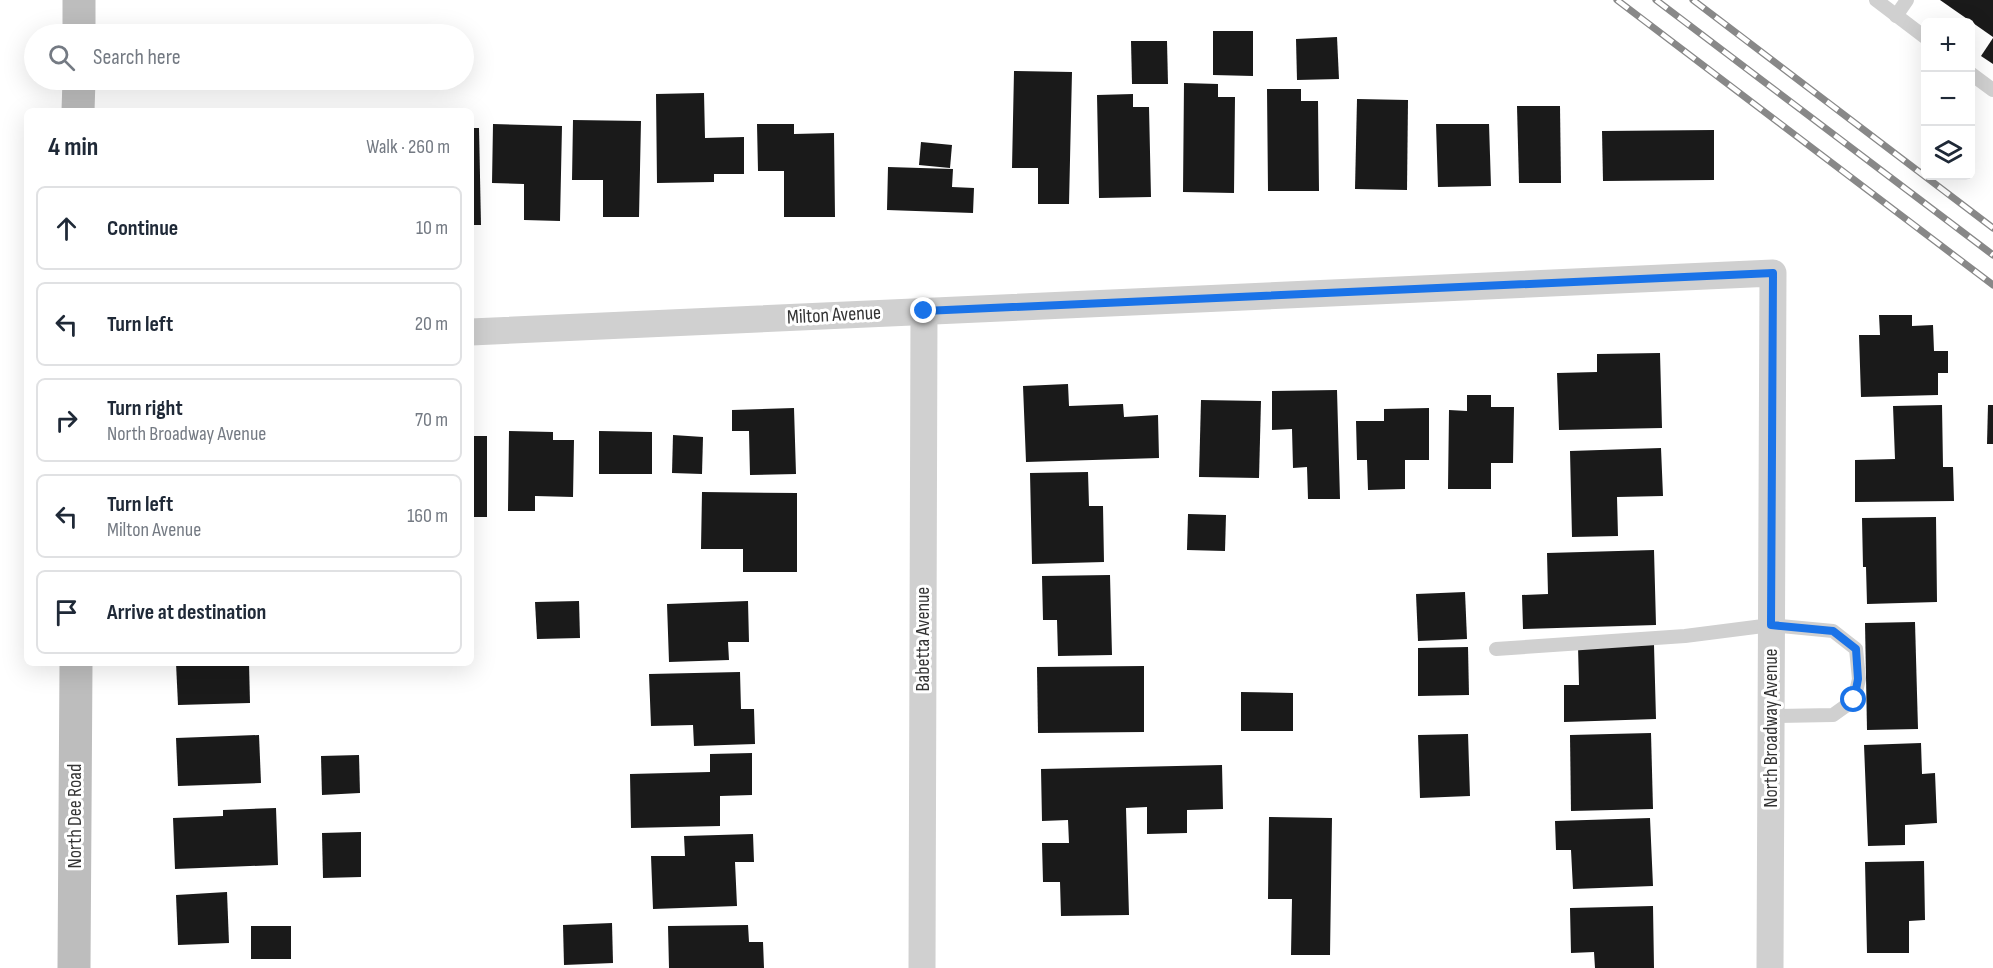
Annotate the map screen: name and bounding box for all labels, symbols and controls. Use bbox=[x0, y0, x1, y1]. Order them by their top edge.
map controls bbox=[1921, 18, 1975, 180]
button: + bbox=[1921, 18, 1975, 72]
search box bbox=[24, 24, 474, 90]
icon: search bbox=[45, 41, 78, 74]
text: Search here bbox=[93, 44, 180, 71]
button: − bbox=[1921, 72, 1975, 126]
button: layers bbox=[1921, 126, 1975, 180]
text: 4 min bbox=[48, 132, 98, 163]
text: Walk · 260 m bbox=[366, 135, 450, 159]
icon: ahead bbox=[50, 212, 83, 245]
text: Continue bbox=[107, 215, 178, 242]
text: 10 m bbox=[416, 216, 448, 240]
route end bbox=[910, 297, 936, 323]
street label: Milton Avenue bbox=[786, 301, 882, 329]
icon: left bbox=[50, 308, 83, 341]
text: Turn left bbox=[107, 311, 173, 338]
text: 20 m bbox=[415, 312, 448, 336]
text: Turn right bbox=[107, 395, 183, 422]
icon: right bbox=[50, 404, 83, 437]
text: 70 m bbox=[415, 408, 448, 432]
text: North Broadway Avenue bbox=[107, 422, 266, 446]
text: Turn left bbox=[107, 491, 173, 518]
icon: left bbox=[50, 500, 83, 533]
text: 160 m bbox=[407, 504, 448, 528]
text: Milton Avenue bbox=[107, 518, 201, 542]
street label: Babetta Avenue bbox=[911, 587, 935, 691]
icon: arrive bbox=[50, 596, 83, 629]
text: Arrive at destination bbox=[107, 599, 266, 626]
street label: North Broadway Avenue bbox=[1759, 648, 1783, 808]
route start bbox=[1840, 686, 1866, 712]
street label: North Dee Road bbox=[63, 764, 87, 868]

